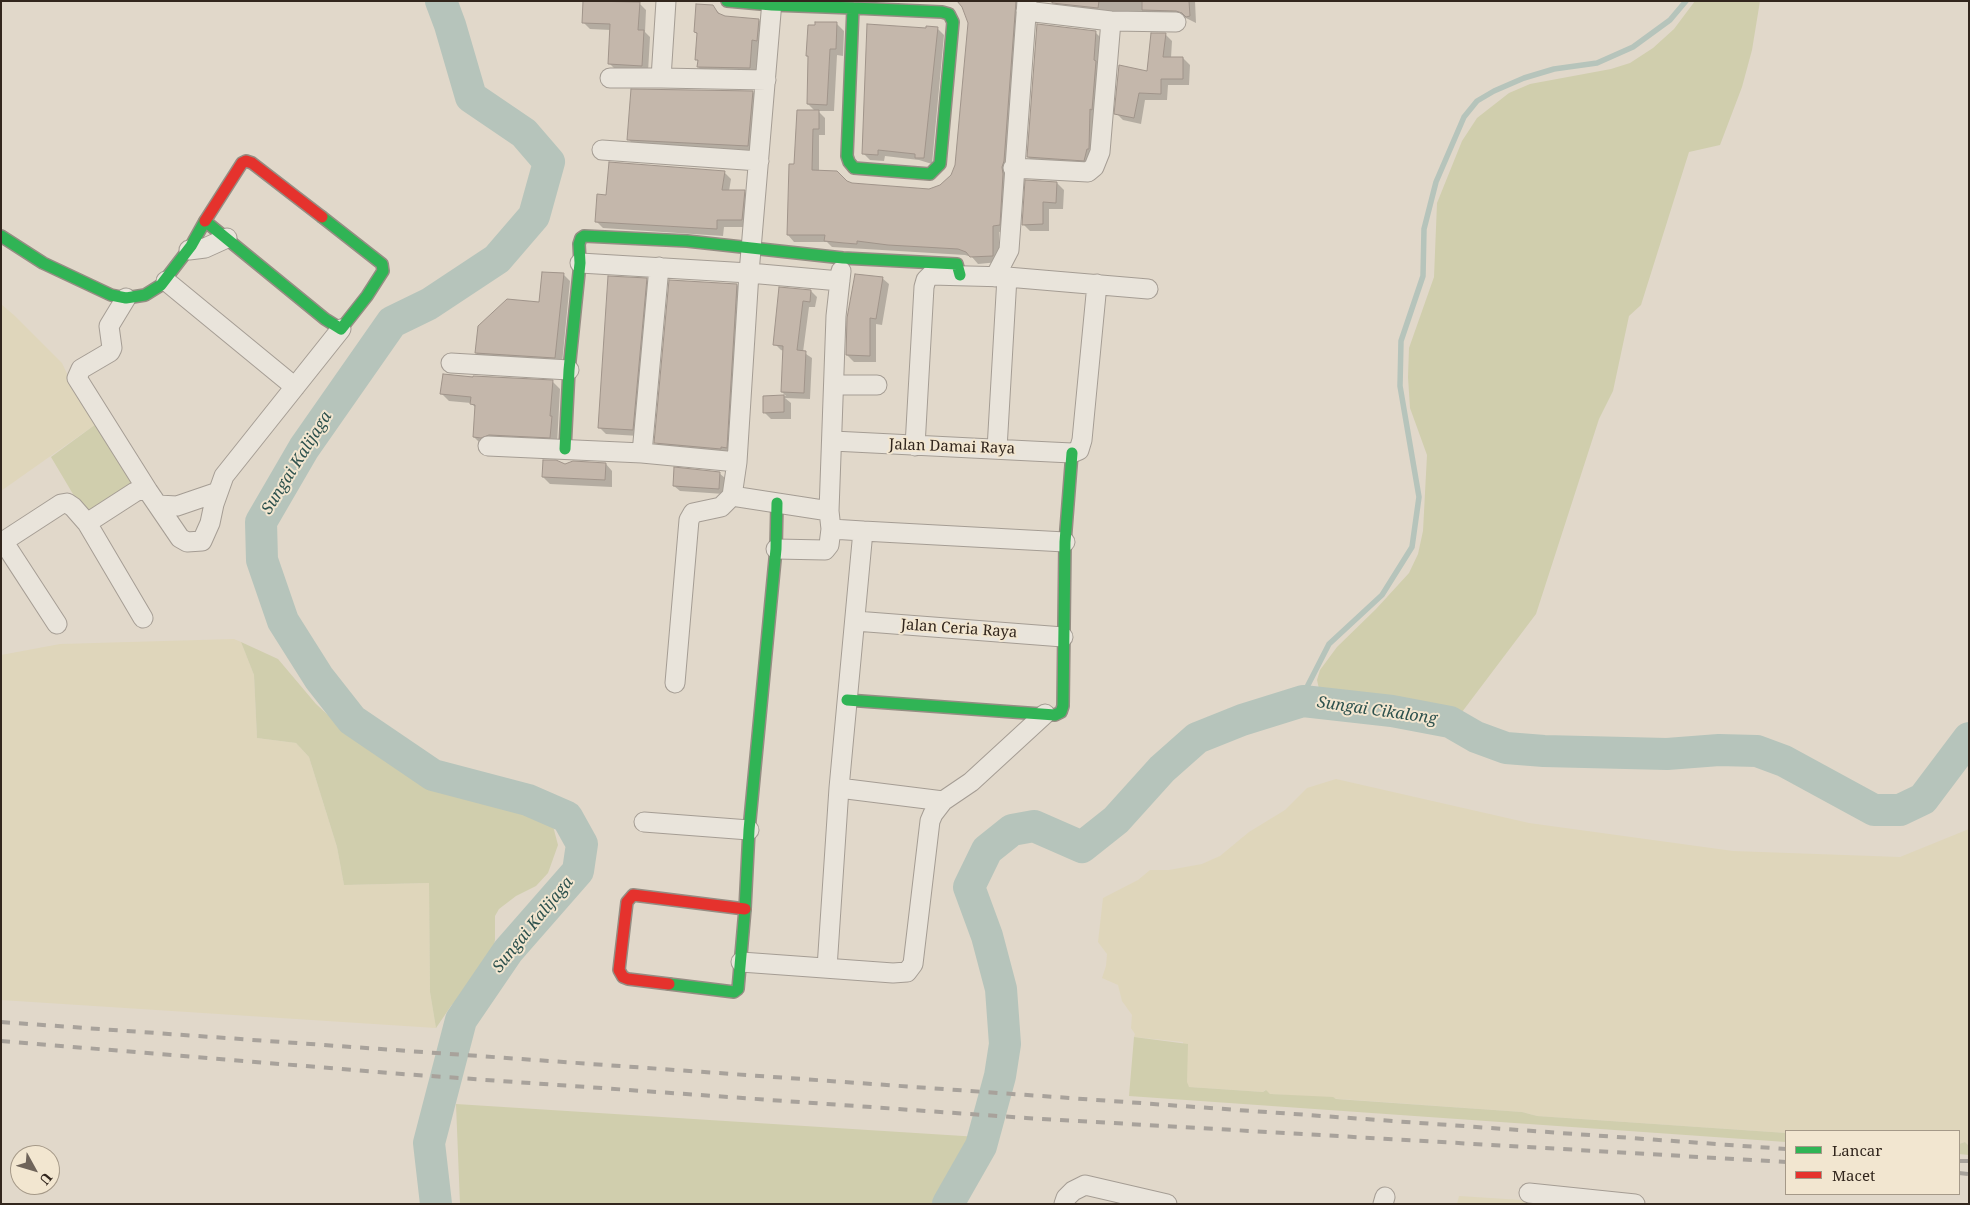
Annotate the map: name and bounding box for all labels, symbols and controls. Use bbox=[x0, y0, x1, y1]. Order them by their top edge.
water label: Sungai Kalijaga bbox=[258, 408, 336, 518]
street label: Jalan Damai Raya bbox=[889, 436, 1015, 458]
street label: Jalan Ceria Raya bbox=[900, 616, 1018, 642]
water label: Sungai Cikalong bbox=[1316, 693, 1438, 729]
water label: Sungai Kalijaga bbox=[489, 873, 577, 977]
legend bbox=[1785, 1130, 1960, 1195]
text: Lancar bbox=[1832, 1140, 1882, 1160]
north arrow bbox=[10, 1145, 60, 1195]
text: Macet bbox=[1832, 1165, 1875, 1185]
text: U bbox=[36, 1169, 57, 1189]

